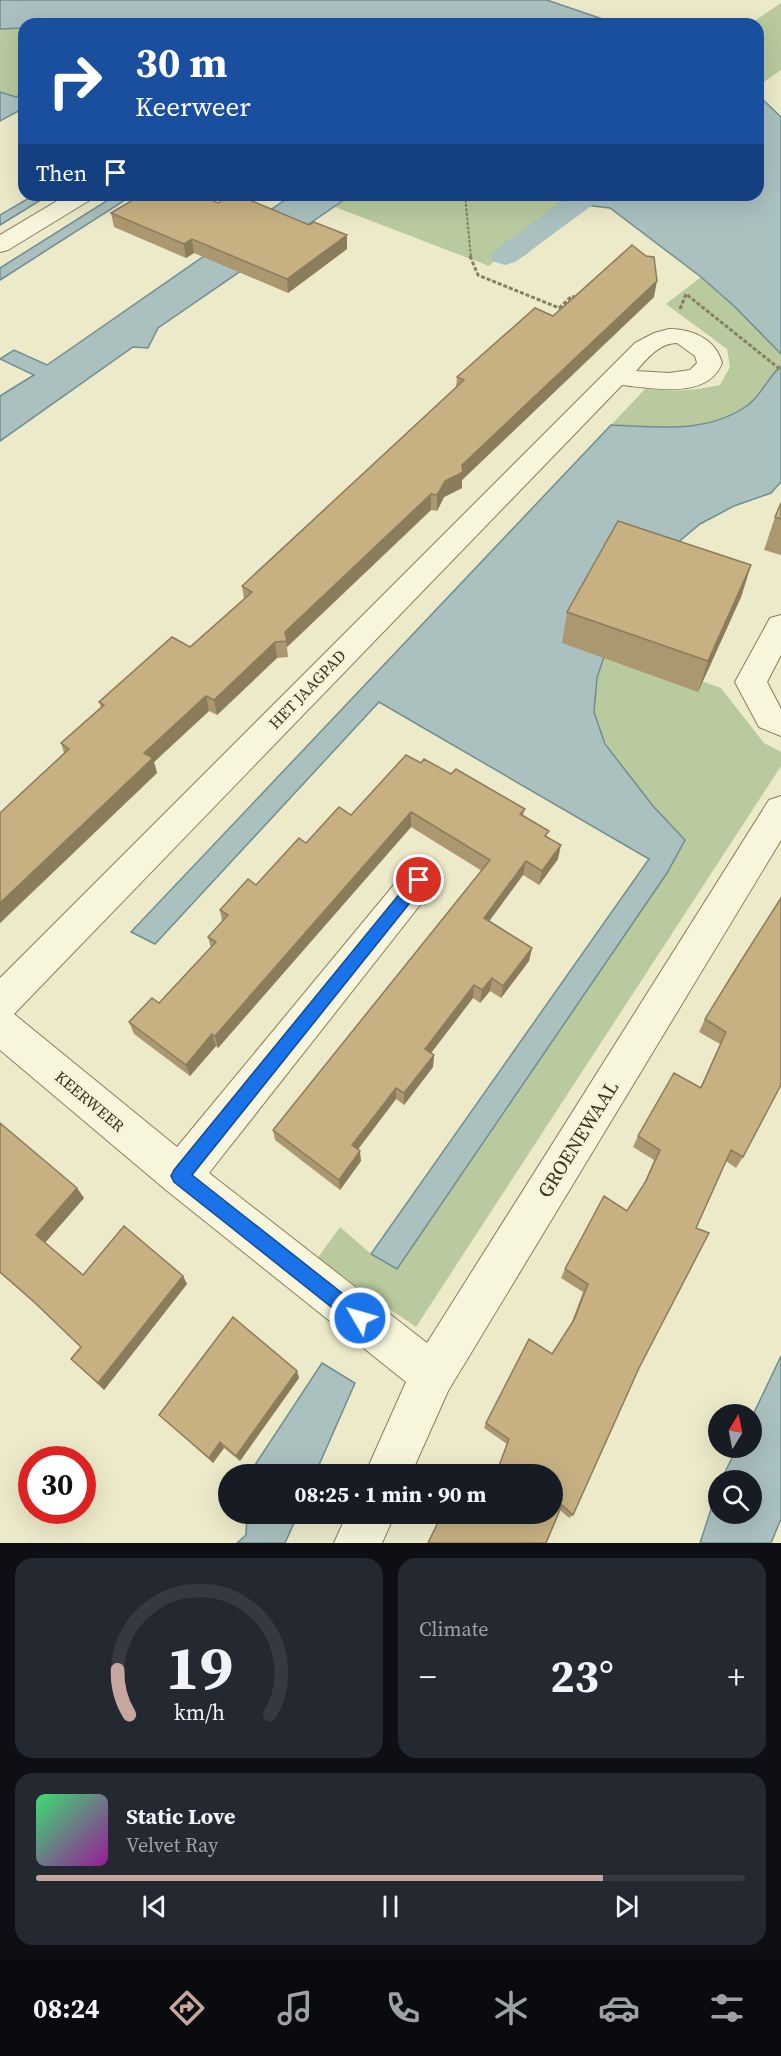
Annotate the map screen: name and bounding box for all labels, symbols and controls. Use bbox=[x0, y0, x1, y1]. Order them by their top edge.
text: 30 m bbox=[135, 33, 228, 91]
icon: right bbox=[36, 42, 114, 120]
text: Keerweer bbox=[135, 88, 251, 125]
icon: arrive bbox=[99, 156, 132, 189]
text: Then bbox=[36, 158, 87, 188]
street label: HET JAAGPAD bbox=[263, 645, 351, 733]
pin bbox=[393, 854, 444, 905]
icon: arrive bbox=[402, 863, 435, 896]
street label: KEERWEER bbox=[50, 1065, 130, 1137]
street label: GROENEWAAL bbox=[531, 1075, 625, 1203]
position arrow bbox=[328, 1286, 392, 1350]
north arrow bbox=[708, 1404, 762, 1458]
map controls bbox=[708, 1404, 762, 1524]
speed limit sign: 30 bbox=[18, 1446, 96, 1524]
button: search bbox=[708, 1470, 762, 1524]
text: 08:25 · 1 min · 90 m bbox=[295, 1479, 486, 1509]
text: Climate bbox=[419, 1615, 488, 1643]
text: 19 bbox=[165, 1624, 233, 1710]
text: 23° bbox=[550, 1645, 614, 1707]
text: − bbox=[419, 1654, 437, 1699]
text: + bbox=[727, 1654, 745, 1699]
text: km/h bbox=[173, 1698, 225, 1727]
text: Static Love bbox=[126, 1801, 236, 1831]
text: Velvet Ray bbox=[126, 1831, 218, 1859]
icon: previous bbox=[138, 1890, 171, 1923]
icon: pause bbox=[374, 1890, 407, 1923]
icon: next bbox=[610, 1890, 643, 1923]
icon: directions bbox=[166, 1987, 208, 2029]
icon: music bbox=[274, 1987, 316, 2029]
icon: phone bbox=[382, 1987, 424, 2029]
icon: climate bbox=[490, 1987, 532, 2029]
icon: car bbox=[598, 1987, 640, 2029]
icon: filters bbox=[706, 1987, 748, 2029]
text: 08:24 bbox=[33, 1990, 100, 2027]

